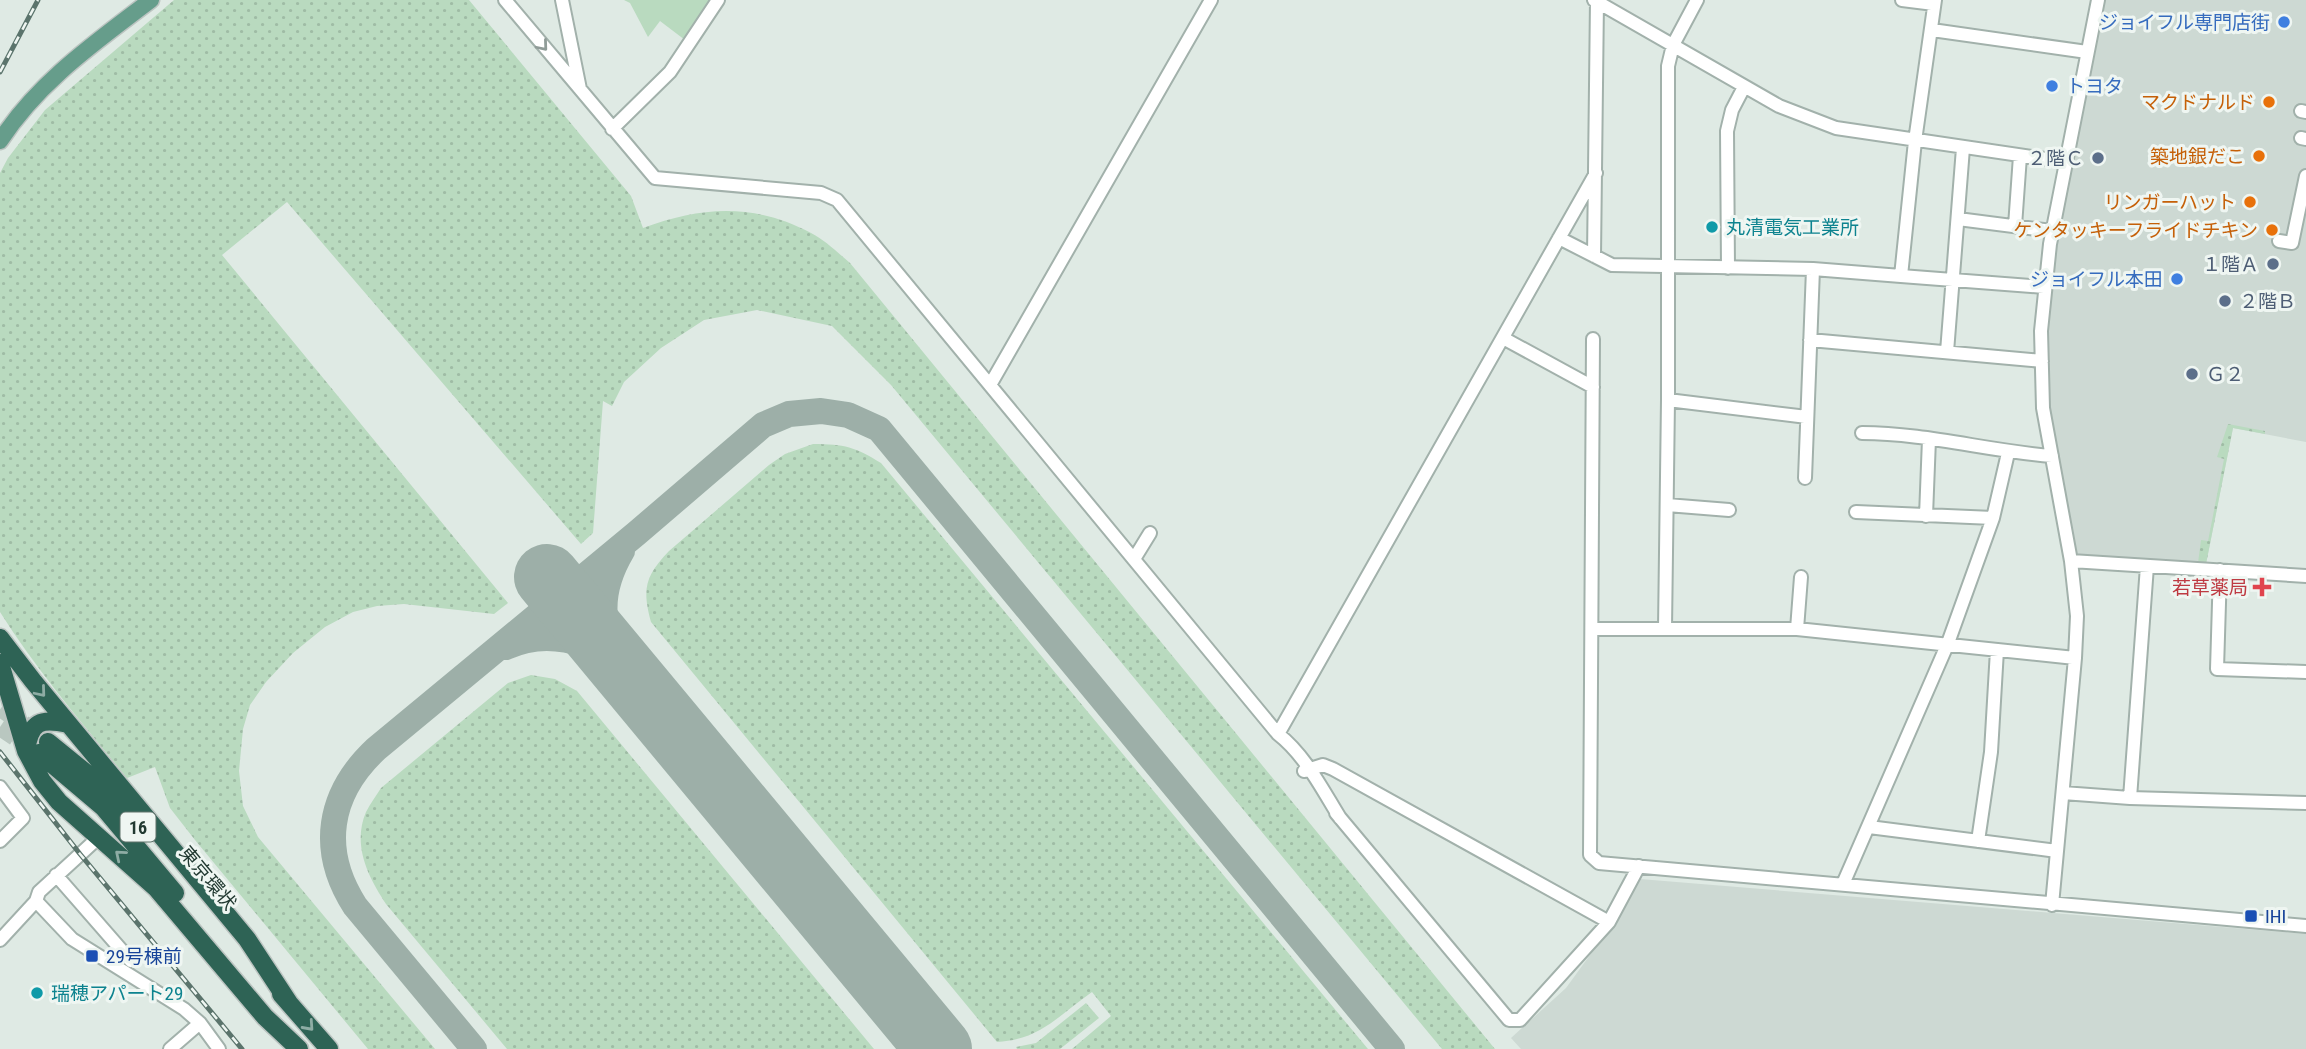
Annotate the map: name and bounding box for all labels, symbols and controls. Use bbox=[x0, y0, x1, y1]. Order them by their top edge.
place label: ジョイフル専門店街 bbox=[2099, 11, 2270, 34]
marker: ジョイフル専門店街 bbox=[2276, 14, 2292, 30]
one-way arrow bbox=[534, 38, 547, 50]
place label: トヨタ bbox=[2066, 75, 2123, 98]
marker: トヨタ bbox=[2044, 78, 2060, 94]
place label: マクドナルド bbox=[2141, 91, 2255, 114]
marker: マクドナルド bbox=[2261, 94, 2277, 110]
place label: 築地銀だこ bbox=[2150, 145, 2245, 168]
place label: ２階Ｃ bbox=[2027, 147, 2084, 170]
marker: 築地銀だこ bbox=[2251, 148, 2267, 164]
marker: ２階Ｃ bbox=[2090, 150, 2106, 166]
place label: リンガーハット bbox=[2103, 191, 2236, 214]
marker: リンガーハット bbox=[2242, 194, 2258, 210]
place label: 丸清電気工業所 bbox=[1726, 216, 1859, 239]
marker: 丸清電気工業所 bbox=[1704, 219, 1720, 235]
place label: ケンタッキーフライドチキン bbox=[2013, 219, 2258, 242]
marker: ケンタッキーフライドチキン bbox=[2264, 222, 2280, 238]
place label: １階Ａ bbox=[2202, 253, 2259, 276]
marker: １階Ａ bbox=[2265, 256, 2281, 272]
place label: ジョイフル本田 bbox=[2030, 268, 2163, 291]
marker: ジョイフル本田 bbox=[2169, 271, 2185, 287]
place label: ２階Ｂ bbox=[2239, 290, 2296, 313]
marker: ２階Ｂ bbox=[2217, 293, 2233, 309]
place label: Ｇ２ bbox=[2206, 363, 2244, 386]
marker: Ｇ２ bbox=[2184, 366, 2200, 382]
place label: 若草薬局 bbox=[2172, 576, 2248, 599]
marker: 若草薬局 bbox=[2254, 579, 2270, 595]
one-way arrow bbox=[33, 684, 46, 696]
road number: 16 bbox=[120, 812, 156, 842]
street label: 東京環状 bbox=[175, 841, 241, 915]
one-way arrow bbox=[116, 851, 129, 863]
place label: IHI bbox=[2265, 905, 2286, 928]
marker: IHI bbox=[2243, 908, 2259, 924]
place label: 29号棟前 bbox=[106, 945, 182, 968]
marker: 29号棟前 bbox=[84, 948, 100, 964]
place label: 瑞穂アパート29 bbox=[51, 982, 183, 1005]
marker: 瑞穂アパート29 bbox=[29, 985, 45, 1001]
one-way arrow bbox=[301, 1018, 313, 1031]

